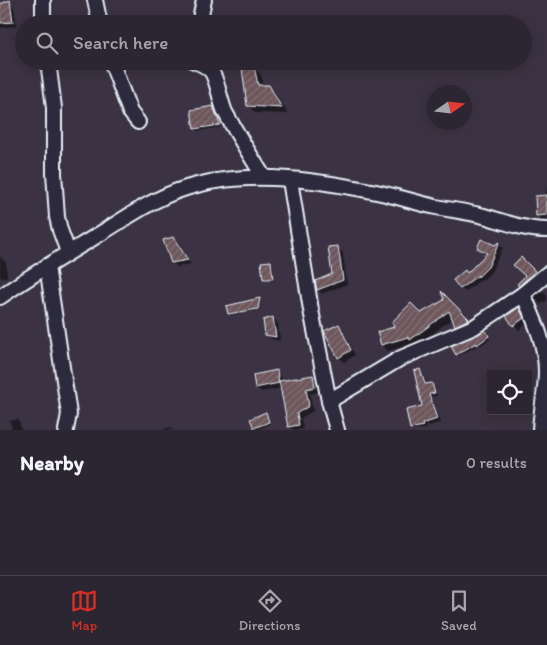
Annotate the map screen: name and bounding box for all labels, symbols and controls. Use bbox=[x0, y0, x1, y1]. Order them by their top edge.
search box bbox=[15, 15, 532, 70]
icon: search bbox=[33, 29, 61, 57]
text: Search here bbox=[73, 31, 168, 54]
north arrow bbox=[427, 85, 472, 130]
map controls bbox=[487, 370, 532, 415]
button: locate bbox=[487, 370, 532, 415]
text: Nearby bbox=[20, 450, 84, 475]
text: 0 results bbox=[466, 453, 527, 472]
tab: Map bbox=[70, 587, 98, 634]
tab: Directions bbox=[239, 587, 300, 634]
tab: Saved bbox=[441, 587, 477, 634]

